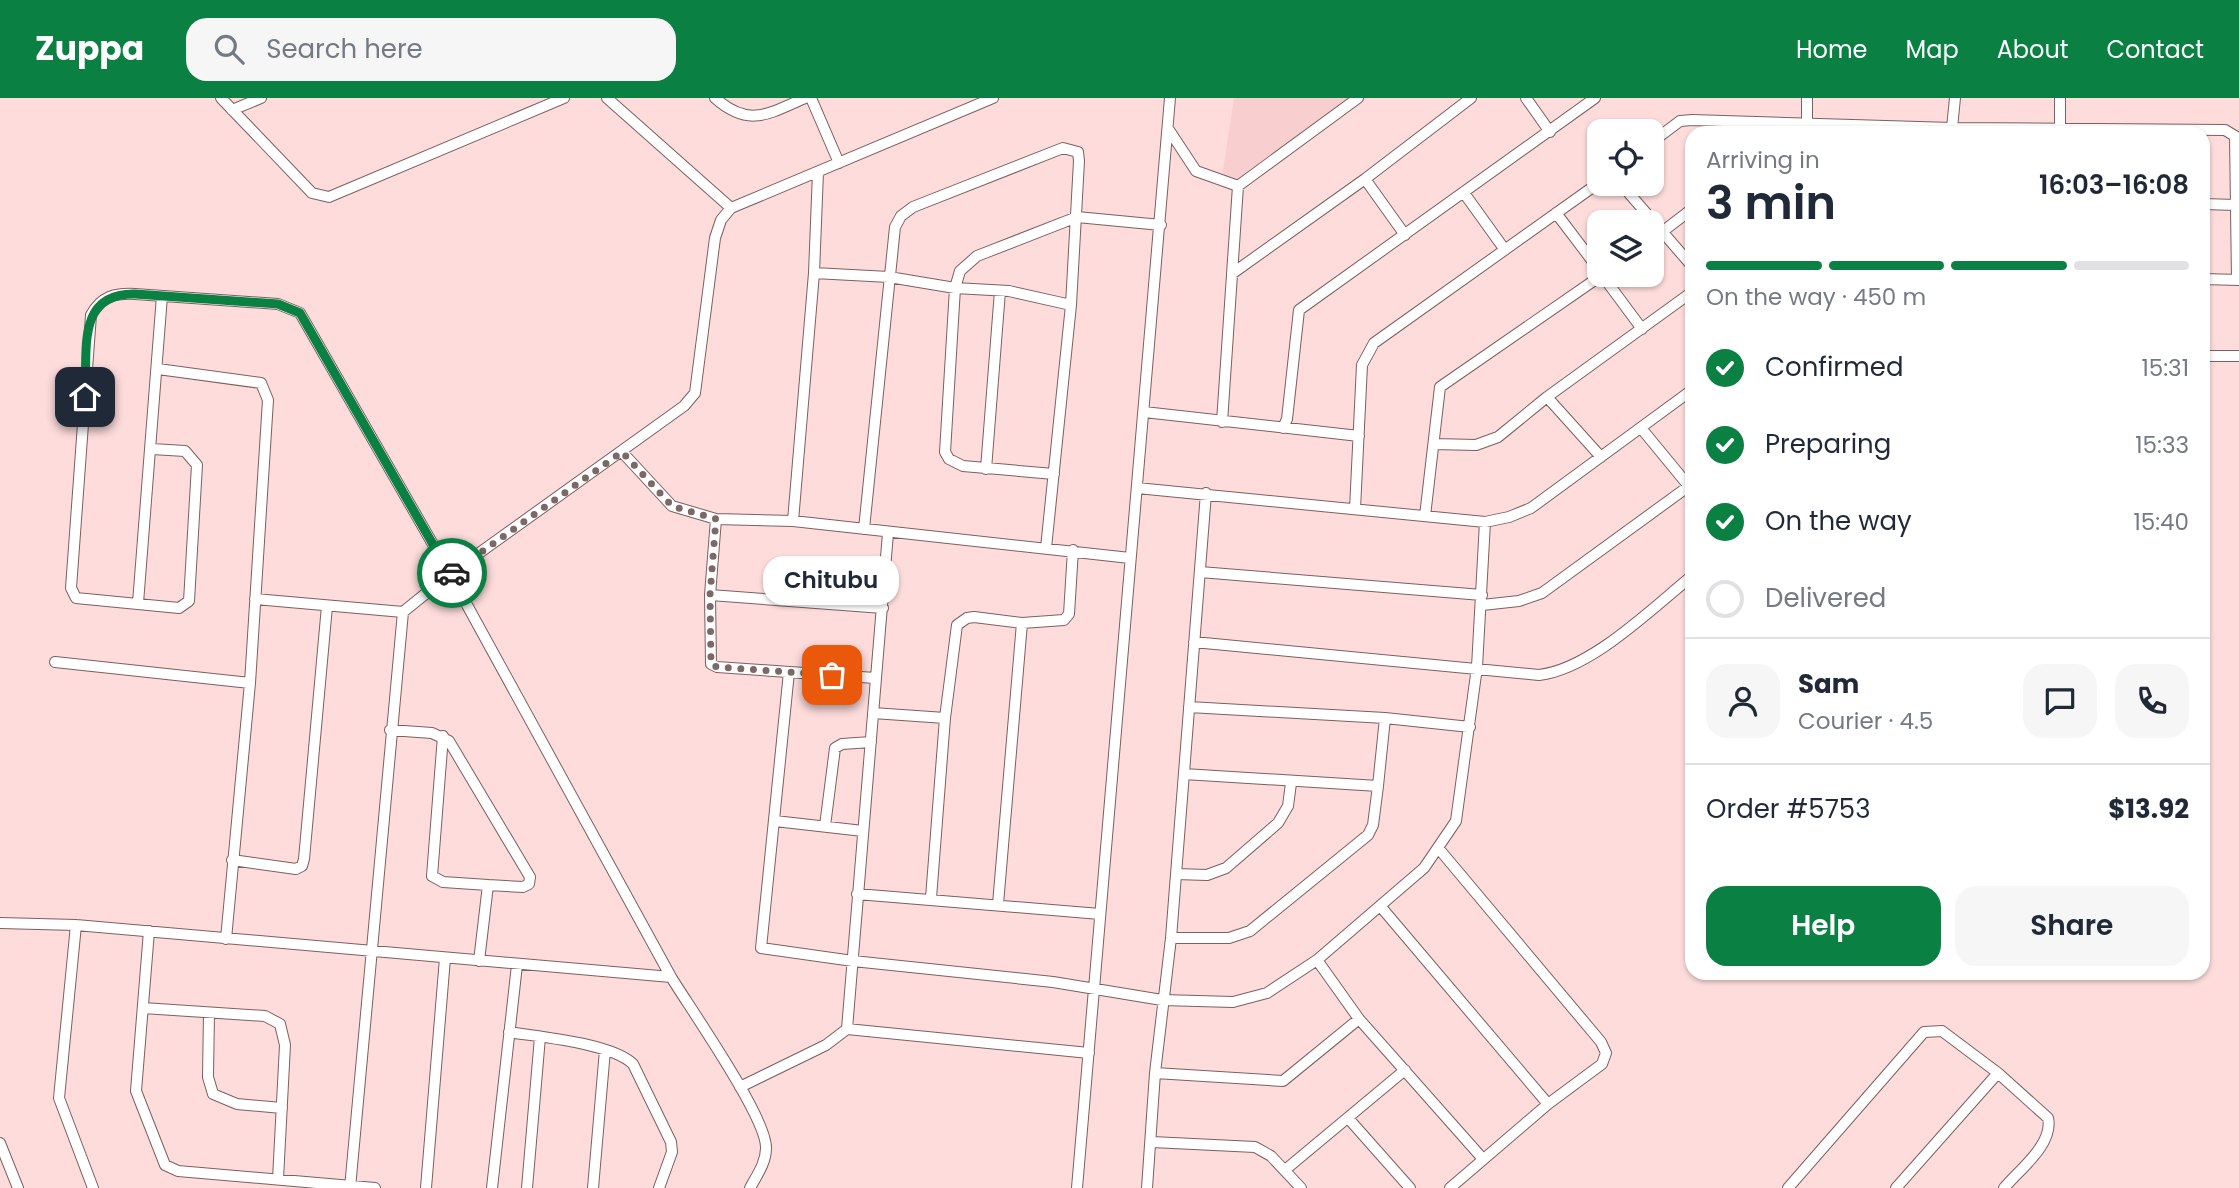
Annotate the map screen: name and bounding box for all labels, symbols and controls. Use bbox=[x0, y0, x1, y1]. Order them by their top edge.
search box bbox=[186, 18, 676, 81]
text: Zuppa bbox=[35, 25, 144, 72]
icon: search bbox=[210, 30, 248, 68]
text: Search here bbox=[266, 31, 423, 67]
text: Home bbox=[1796, 33, 1868, 66]
text: Map bbox=[1906, 33, 1959, 66]
text: About bbox=[1997, 33, 2068, 66]
text: Contact bbox=[2106, 33, 2204, 66]
map controls bbox=[1587, 119, 1664, 287]
button: locate bbox=[1587, 119, 1664, 196]
text: Arriving in bbox=[1706, 144, 1820, 176]
text: 16:03–16:08 bbox=[2039, 167, 2189, 203]
text: 3 min bbox=[1706, 171, 1836, 235]
button: layers bbox=[1587, 210, 1664, 287]
text: On the way · 450 m bbox=[1706, 281, 1926, 313]
icon: check bbox=[1706, 349, 1744, 387]
text: Confirmed bbox=[1765, 349, 1903, 385]
text: 15:31 bbox=[2141, 352, 2189, 384]
pin bbox=[55, 367, 115, 427]
icon: home bbox=[66, 378, 104, 416]
icon: check bbox=[1706, 426, 1744, 464]
text: Preparing bbox=[1765, 426, 1891, 462]
text: 15:33 bbox=[2135, 429, 2189, 461]
icon: check bbox=[1706, 503, 1744, 541]
text: On the way bbox=[1765, 503, 1912, 539]
text: 15:40 bbox=[2133, 506, 2189, 538]
courier bbox=[417, 538, 487, 608]
icon: car bbox=[433, 554, 471, 592]
callout: Chitubu bbox=[764, 556, 900, 605]
text: Chitubu bbox=[784, 564, 878, 596]
text: Delivered bbox=[1765, 580, 1886, 616]
pin bbox=[802, 645, 862, 705]
icon: bag bbox=[813, 656, 851, 694]
button: person bbox=[1706, 664, 1780, 738]
button: chat bbox=[2023, 664, 2097, 738]
button: phone bbox=[2115, 664, 2189, 738]
text: Sam bbox=[1798, 666, 1859, 702]
text: Courier · 4.5 bbox=[1798, 705, 1933, 737]
text: Order #5753 bbox=[1706, 791, 1870, 827]
text: $13.92 bbox=[2108, 791, 2189, 827]
button: Help bbox=[1706, 886, 1941, 966]
button: Share bbox=[1955, 886, 2189, 966]

